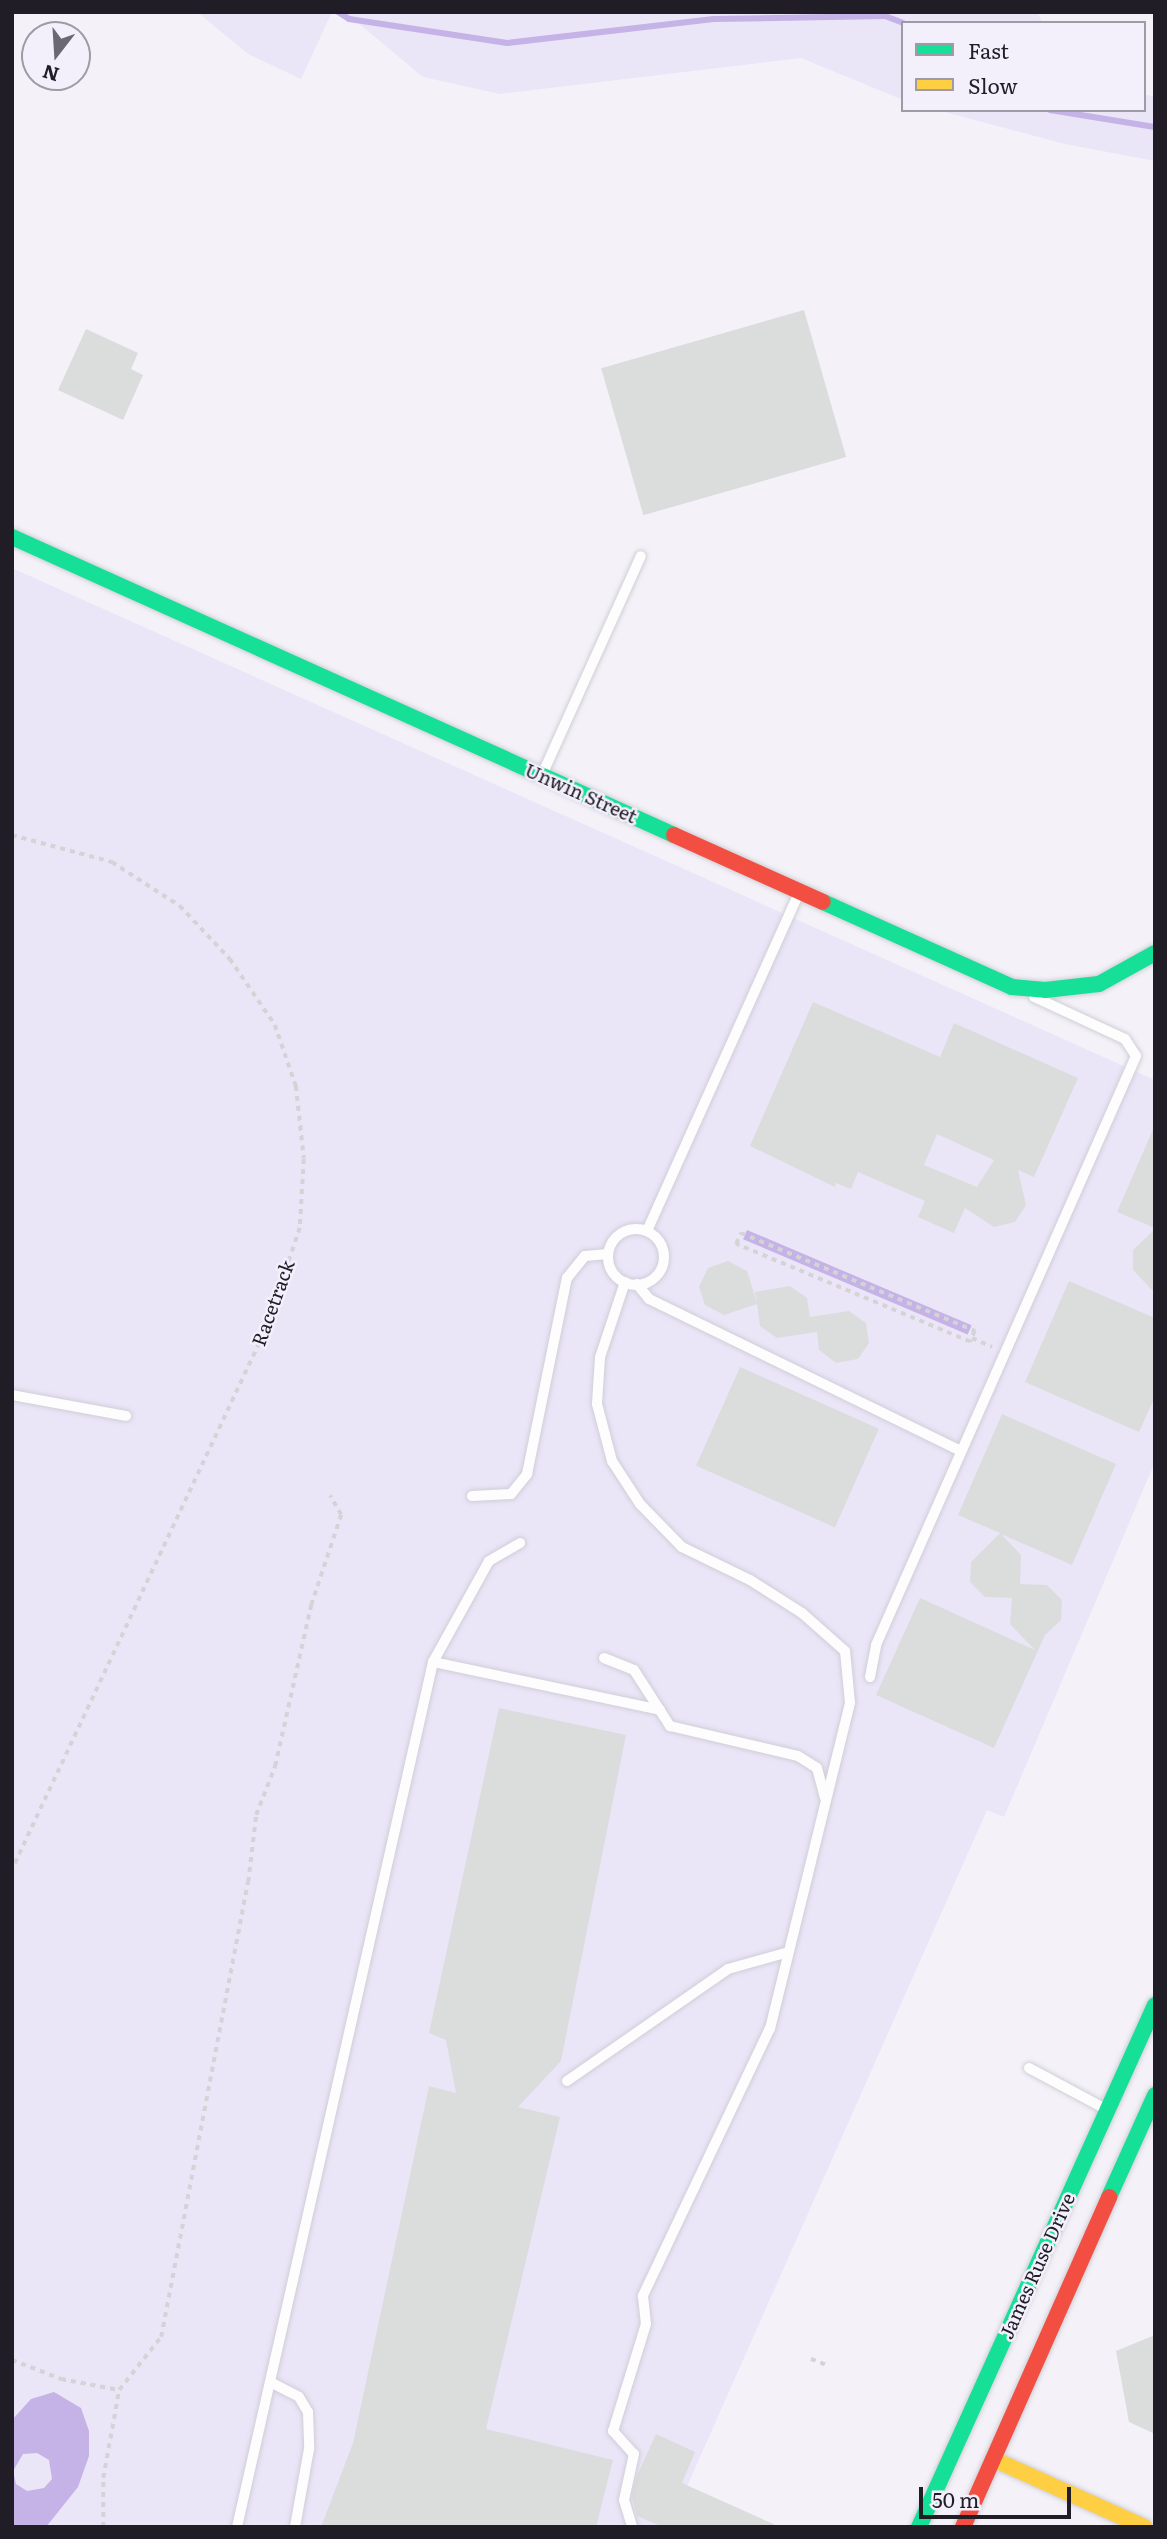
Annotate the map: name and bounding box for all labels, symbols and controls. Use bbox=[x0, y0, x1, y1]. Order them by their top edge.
north arrow bbox=[21, 21, 91, 91]
legend bbox=[901, 21, 1146, 112]
text: Fast bbox=[968, 34, 1009, 65]
text: N bbox=[39, 58, 62, 90]
text: Slow bbox=[968, 69, 1018, 100]
street label: Unwin Street bbox=[521, 758, 641, 828]
street label: Racetrack bbox=[247, 1257, 299, 1349]
street label: James Ruse Drive bbox=[995, 2190, 1079, 2342]
scale bar bbox=[922, 2472, 1074, 2516]
text: 50 m bbox=[932, 2483, 979, 2514]

